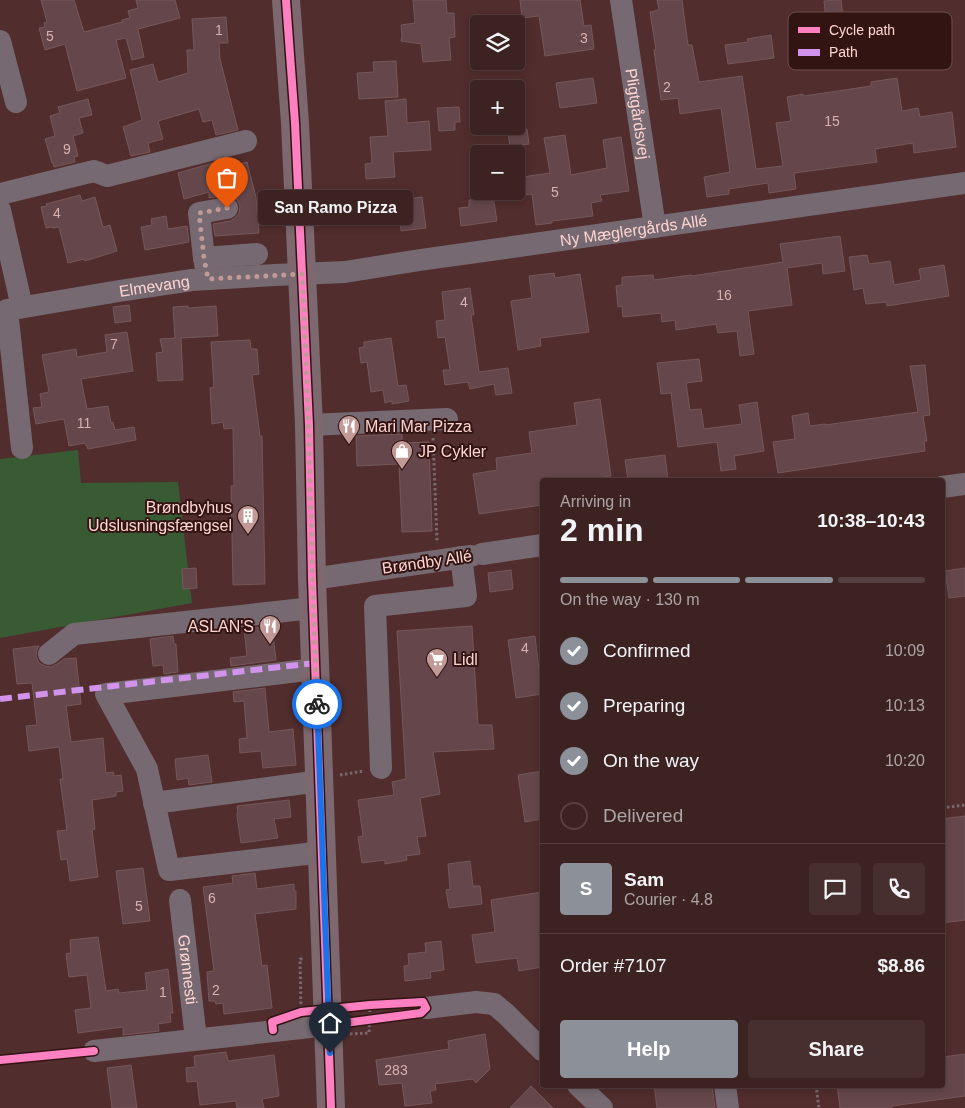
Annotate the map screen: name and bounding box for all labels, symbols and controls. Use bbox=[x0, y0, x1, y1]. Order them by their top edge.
legend bbox=[788, 12, 952, 70]
map controls bbox=[470, 15, 525, 200]
button: layers bbox=[470, 15, 525, 70]
house number: 1 bbox=[215, 22, 223, 38]
text: Cycle path bbox=[829, 22, 895, 38]
house number: 5 bbox=[46, 28, 54, 44]
house number: 3 bbox=[580, 30, 588, 46]
text: Path bbox=[829, 44, 858, 60]
street label: Pligtgårdsvej bbox=[623, 67, 653, 160]
house number: 2 bbox=[663, 79, 671, 95]
button: + bbox=[470, 80, 525, 135]
house number: 15 bbox=[824, 113, 840, 129]
house number: 9 bbox=[63, 141, 71, 157]
button: − bbox=[470, 145, 525, 200]
pin bbox=[206, 157, 248, 208]
icon: bag bbox=[213, 164, 241, 192]
house number: 5 bbox=[551, 184, 559, 200]
callout: San Ramo Pizza bbox=[257, 190, 412, 226]
text: San Ramo Pizza bbox=[274, 199, 397, 216]
house number: 4 bbox=[53, 205, 61, 221]
street label: Ny Mæglergårds Allé bbox=[559, 211, 708, 249]
street label: Elmevang bbox=[118, 272, 191, 299]
house number: 16 bbox=[716, 287, 732, 303]
house number: 4 bbox=[460, 294, 468, 310]
house number: 7 bbox=[110, 336, 118, 352]
restaurant icon: Mari Mar Pizza bbox=[337, 414, 361, 445]
house number: 11 bbox=[77, 415, 91, 431]
place label: Mari Mar Pizza bbox=[365, 418, 472, 435]
shop icon: JP Cykler bbox=[390, 439, 414, 470]
place label: JP Cykler bbox=[418, 443, 487, 460]
text: Arriving in bbox=[560, 493, 631, 510]
place label: Brøndbyhus Udslusningsfængsel bbox=[88, 499, 232, 534]
building icon: Brøndbyhus Udslusningsfængsel bbox=[236, 504, 260, 535]
text: 10:38–10:43 bbox=[817, 510, 925, 531]
text: 2 min bbox=[560, 512, 644, 548]
street label: Brøndby Allé bbox=[381, 547, 473, 577]
text: On the way · 130 m bbox=[560, 591, 700, 608]
restaurant icon: ASLAN'S bbox=[258, 614, 282, 645]
place label: ASLAN'S bbox=[188, 618, 254, 635]
icon: check bbox=[560, 637, 588, 665]
house number: 4 bbox=[521, 640, 529, 656]
text: Confirmed bbox=[603, 640, 691, 661]
text: 10:09 bbox=[885, 642, 925, 659]
supermarket icon: Lidl bbox=[425, 647, 449, 678]
place label: Lidl bbox=[453, 651, 478, 668]
courier bbox=[292, 679, 342, 729]
icon: bike bbox=[303, 690, 331, 718]
icon: check bbox=[560, 692, 588, 720]
text: Preparing bbox=[603, 695, 685, 716]
text: 10:13 bbox=[885, 697, 925, 714]
icon: check bbox=[560, 747, 588, 775]
text: On the way bbox=[603, 750, 699, 771]
text: 10:20 bbox=[885, 752, 925, 769]
text: Delivered bbox=[603, 805, 683, 826]
button: chat bbox=[809, 863, 861, 915]
button: phone bbox=[873, 863, 925, 915]
text: Sam bbox=[624, 869, 664, 890]
text: S bbox=[580, 878, 592, 899]
house number: 6 bbox=[208, 890, 216, 906]
text: Courier · 4.8 bbox=[624, 891, 713, 908]
house number: 5 bbox=[135, 898, 143, 914]
street label: Grønnesti bbox=[176, 934, 200, 1005]
text: Order #7107 bbox=[560, 955, 667, 976]
text: $8.86 bbox=[877, 955, 925, 976]
house number: 2 bbox=[212, 982, 220, 998]
house number: 1 bbox=[159, 984, 167, 1000]
pin bbox=[309, 1002, 351, 1053]
icon: home bbox=[316, 1009, 344, 1037]
button: Help bbox=[560, 1020, 738, 1078]
button: Share bbox=[748, 1020, 925, 1078]
house number: 283 bbox=[384, 1062, 408, 1078]

